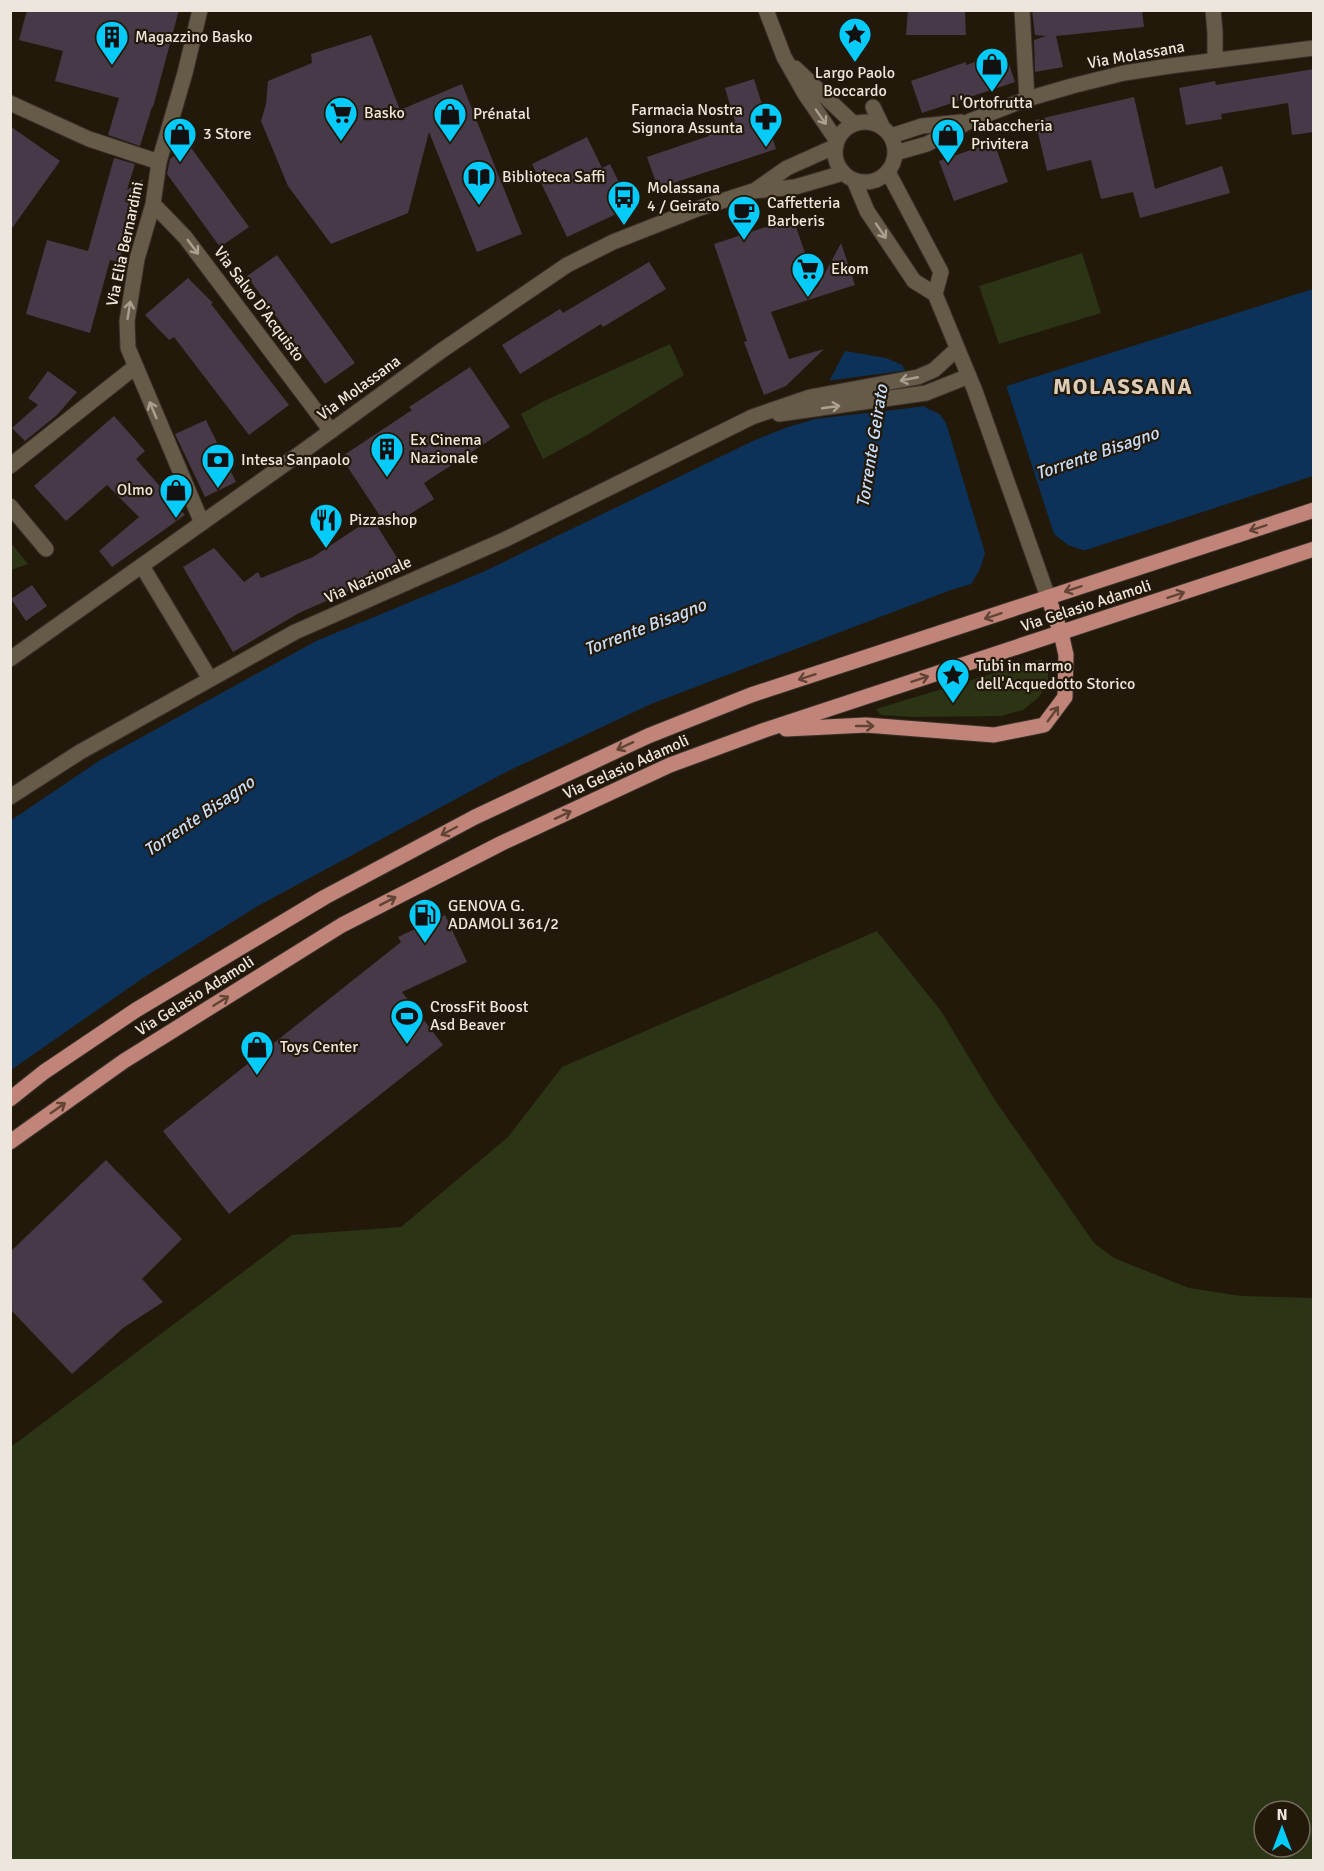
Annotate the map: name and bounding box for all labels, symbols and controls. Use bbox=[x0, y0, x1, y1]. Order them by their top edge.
place icon: Largo Paolo Boccardo bbox=[837, 16, 873, 63]
building icon: Magazzino Basko bbox=[94, 19, 130, 66]
place label: Magazzino Basko bbox=[135, 27, 253, 47]
street label: Via Molassana bbox=[1086, 37, 1186, 73]
shop icon: L'Ortofrutta bbox=[974, 46, 1010, 93]
place label: Largo Paolo Boccardo bbox=[815, 63, 895, 101]
place label: L'Ortofrutta bbox=[951, 93, 1033, 113]
supermarket icon: Basko bbox=[323, 95, 359, 142]
shop icon: Prénatal bbox=[432, 96, 468, 143]
place label: Farmacia Nostra Signora Assunta bbox=[631, 100, 743, 138]
pharmacy icon: Farmacia Nostra Signora Assunta bbox=[748, 101, 784, 148]
place label: Basko bbox=[364, 103, 405, 123]
place label: Prénatal bbox=[473, 104, 531, 124]
one-way arrow bbox=[815, 109, 827, 125]
shop icon: 3 Store bbox=[162, 116, 198, 163]
place label: Tabaccheria Privitera bbox=[971, 116, 1053, 154]
shop icon: Tabaccheria Privitera bbox=[930, 117, 966, 164]
place label: 3 Store bbox=[203, 124, 251, 144]
library icon: Biblioteca Saffi bbox=[461, 159, 497, 206]
place label: Biblioteca Saffi bbox=[502, 167, 605, 187]
place label: Molassana 4 / Geirato bbox=[647, 178, 720, 216]
bus stop icon: Molassana 4 / Geirato bbox=[606, 179, 642, 226]
street label: Via Elia Bernardini bbox=[102, 180, 148, 308]
place label: Caffetteria Barberis bbox=[767, 193, 840, 231]
cafe icon: Caffetteria Barberis bbox=[726, 194, 762, 241]
one-way arrow bbox=[875, 222, 887, 239]
one-way arrow bbox=[186, 238, 199, 254]
street label: Via Salvo D'Acquisto bbox=[209, 243, 309, 365]
supermarket icon: Ekom bbox=[790, 251, 826, 298]
place label: Ekom bbox=[831, 259, 869, 279]
one-way arrow bbox=[123, 301, 134, 321]
street label: Via Molassana bbox=[313, 351, 405, 425]
district label: MOLASSANA bbox=[1053, 373, 1193, 400]
one-way arrow bbox=[899, 374, 919, 385]
water label: Torrente Geirato bbox=[851, 381, 893, 509]
one-way arrow bbox=[147, 401, 158, 419]
one-way arrow bbox=[821, 402, 840, 413]
water label: Torrente Bisagno bbox=[1032, 421, 1163, 484]
place label: Ex Cinema Nazionale bbox=[410, 430, 482, 468]
building icon: Ex Cinema Nazionale bbox=[369, 431, 405, 478]
bank icon: Intesa Sanpaolo bbox=[200, 442, 236, 489]
place label: Intesa Sanpaolo bbox=[241, 450, 350, 470]
shop icon: Olmo bbox=[158, 472, 194, 519]
place label: Olmo bbox=[117, 480, 153, 500]
restaurant icon: Pizzashop bbox=[308, 502, 344, 549]
place label: Pizzashop bbox=[349, 510, 417, 530]
one-way arrow bbox=[1249, 523, 1268, 534]
street label: Via Nazionale bbox=[321, 552, 415, 608]
street label: Via Gelasio Adamoli bbox=[1018, 576, 1154, 636]
one-way arrow bbox=[1064, 585, 1083, 596]
one-way arrow bbox=[1166, 588, 1185, 599]
water label: Torrente Bisagno bbox=[581, 593, 711, 660]
one-way arrow bbox=[984, 611, 1003, 622]
place label: Tubi in marmo dell'Acquedotto Storico bbox=[976, 656, 1135, 694]
place icon: Tubi in marmo dell'Acquedotto Storico bbox=[935, 657, 971, 704]
one-way arrow bbox=[798, 672, 817, 683]
one-way arrow bbox=[910, 673, 929, 684]
one-way arrow bbox=[1047, 706, 1059, 722]
one-way arrow bbox=[854, 720, 874, 731]
street label: Via Gelasio Adamoli bbox=[560, 730, 692, 804]
one-way arrow bbox=[617, 741, 635, 753]
water label: Torrente Bisagno bbox=[139, 770, 260, 861]
one-way arrow bbox=[554, 808, 572, 820]
one-way arrow bbox=[441, 826, 459, 837]
one-way arrow bbox=[379, 895, 397, 906]
place label: GENOVA G. ADAMOLI 361/2 bbox=[448, 896, 559, 934]
fuel station icon: GENOVA G. ADAMOLI 361/2 bbox=[407, 897, 443, 944]
street label: Via Gelasio Adamoli bbox=[132, 952, 258, 1040]
one-way arrow bbox=[212, 994, 229, 1006]
place label: CrossFit Boost Asd Beaver bbox=[430, 997, 529, 1035]
sports icon: CrossFit Boost Asd Beaver bbox=[389, 998, 425, 1045]
shop icon: Toys Center bbox=[239, 1029, 275, 1076]
place label: Toys Center bbox=[280, 1037, 358, 1057]
one-way arrow bbox=[50, 1102, 66, 1114]
north arrow bbox=[1252, 1799, 1312, 1859]
text: N bbox=[1276, 1805, 1288, 1825]

